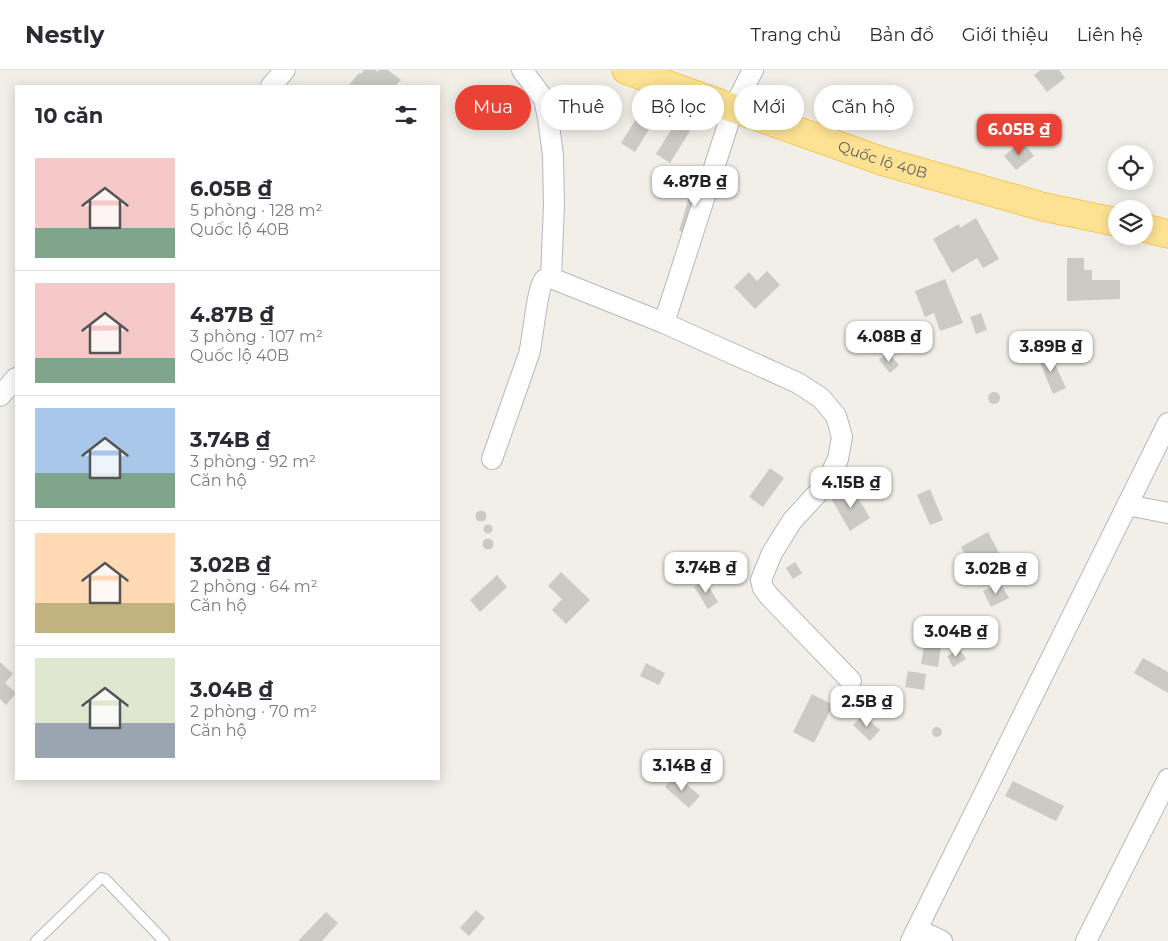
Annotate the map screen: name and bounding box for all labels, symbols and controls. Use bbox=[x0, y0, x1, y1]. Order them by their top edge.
text: Nestly bbox=[25, 20, 104, 49]
text: Trang chủ bbox=[751, 24, 841, 46]
text: Bản đồ bbox=[869, 24, 934, 46]
text: Giới thiệu bbox=[962, 24, 1049, 46]
text: Liên hệ bbox=[1077, 24, 1143, 46]
chip: Mua bbox=[455, 85, 531, 130]
chip: Thuê bbox=[541, 85, 622, 130]
chip: Bộ lọc bbox=[632, 85, 724, 130]
chip: Mới bbox=[734, 85, 804, 130]
chip: Căn hộ bbox=[814, 85, 913, 130]
icon: filters bbox=[392, 101, 420, 129]
text: 10 căn bbox=[35, 103, 103, 128]
pin: 6.05B ₫ bbox=[973, 114, 1065, 156]
text: 6.05B ₫ bbox=[988, 120, 1050, 139]
street label: Quốc lộ 40B bbox=[835, 136, 930, 183]
map controls bbox=[1108, 145, 1153, 245]
button: locate bbox=[1108, 145, 1153, 190]
pin: 4.87B ₫ bbox=[649, 166, 741, 208]
text: 4.87B ₫ bbox=[663, 172, 727, 191]
text: 6.05B ₫ bbox=[190, 176, 272, 201]
icon: home bbox=[75, 178, 135, 238]
button: layers bbox=[1108, 200, 1153, 245]
text: 5 phòng · 128 m² bbox=[190, 201, 322, 220]
text: Quốc lộ 40B bbox=[190, 220, 289, 239]
text: 4.87B ₫ bbox=[190, 302, 274, 327]
icon: home bbox=[75, 303, 135, 363]
pin: 4.08B ₫ bbox=[843, 320, 935, 363]
text: 3 phòng · 107 m² bbox=[190, 327, 323, 346]
text: 4.08B ₫ bbox=[857, 327, 921, 346]
pin: 3.89B ₫ bbox=[1005, 330, 1097, 373]
text: 3.89B ₫ bbox=[1020, 337, 1082, 356]
text: Quốc lộ 40B bbox=[190, 346, 289, 365]
text: 3.74B ₫ bbox=[190, 427, 270, 452]
icon: home bbox=[75, 428, 135, 488]
text: 3 phòng · 92 m² bbox=[190, 452, 316, 471]
pin: 4.15B ₫ bbox=[805, 466, 897, 509]
text: Căn hộ bbox=[190, 471, 247, 490]
text: 4.15B ₫ bbox=[822, 473, 880, 492]
text: 3.02B ₫ bbox=[190, 552, 271, 577]
pin: 3.74B ₫ bbox=[660, 552, 752, 594]
pin: 3.02B ₫ bbox=[950, 552, 1042, 595]
icon: home bbox=[75, 553, 135, 613]
text: 3.74B ₫ bbox=[675, 558, 737, 577]
text: 3.02B ₫ bbox=[965, 559, 1027, 578]
text: 2 phòng · 64 m² bbox=[190, 577, 318, 596]
text: Căn hộ bbox=[190, 596, 247, 615]
pin: 3.04B ₫ bbox=[910, 616, 1002, 658]
text: 3.04B ₫ bbox=[924, 622, 988, 641]
text: 3.04B ₫ bbox=[190, 677, 273, 702]
icon: home bbox=[75, 678, 135, 738]
pin: 2.5B ₫ bbox=[826, 686, 908, 728]
text: 2.5B ₫ bbox=[841, 692, 893, 711]
text: 2 phòng · 70 m² bbox=[190, 702, 317, 721]
text: Căn hộ bbox=[190, 721, 247, 740]
pin: 3.14B ₫ bbox=[636, 750, 728, 792]
text: 3.14B ₫ bbox=[653, 756, 711, 775]

